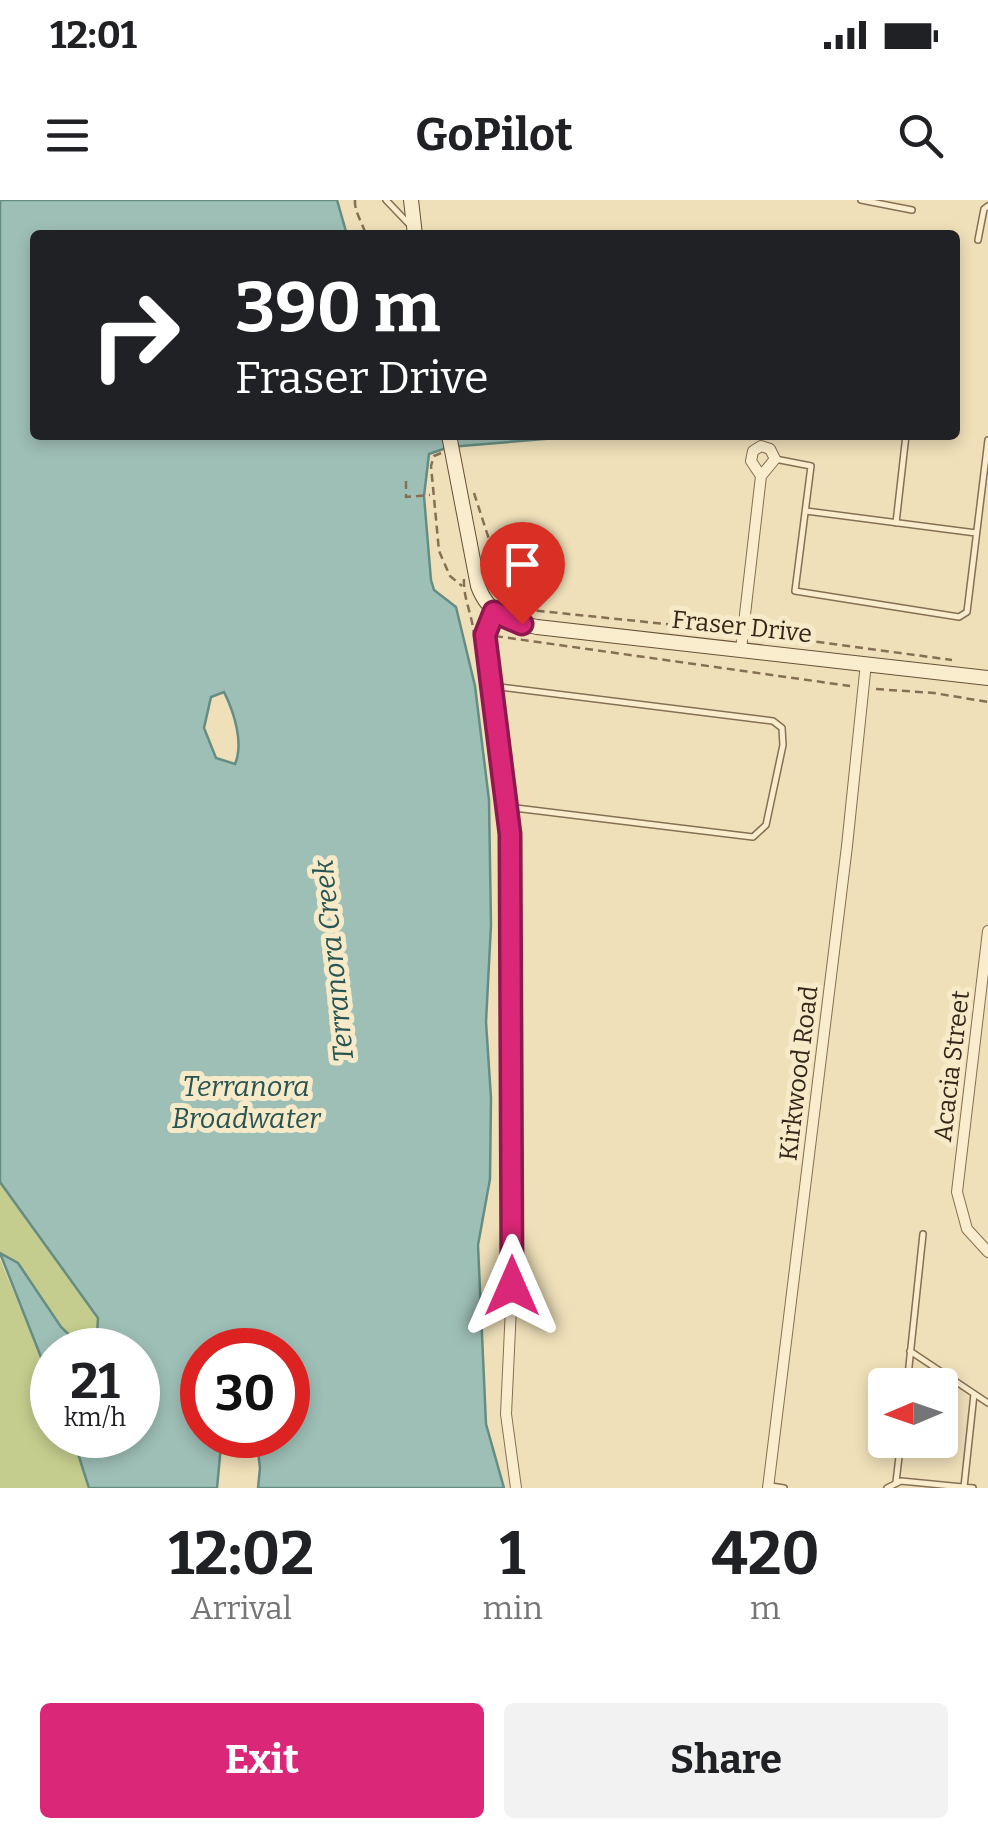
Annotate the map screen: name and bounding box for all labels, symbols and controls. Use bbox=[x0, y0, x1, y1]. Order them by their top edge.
text: 12:01 bbox=[50, 12, 137, 58]
icon: menu bbox=[40, 108, 95, 163]
text: GoPilot bbox=[415, 108, 573, 162]
icon: search bbox=[893, 108, 948, 163]
text: 390 m bbox=[235, 266, 441, 350]
icon: right bbox=[70, 270, 200, 400]
text: Fraser Drive bbox=[235, 351, 489, 405]
pin bbox=[480, 522, 565, 625]
icon: arrive bbox=[495, 537, 550, 592]
street label: Fraser Drive bbox=[670, 605, 814, 649]
water label: Terranora Creek bbox=[306, 857, 361, 1064]
street label: Kirkwood Road bbox=[773, 984, 825, 1162]
street label: Acacia Street bbox=[928, 989, 976, 1143]
water label: Terranora Broadwater bbox=[172, 1070, 322, 1135]
position arrow bbox=[460, 1234, 564, 1338]
speed limit sign: 30 bbox=[180, 1328, 310, 1458]
text: 21 bbox=[70, 1351, 120, 1411]
north arrow bbox=[868, 1368, 958, 1458]
map controls bbox=[868, 1368, 958, 1458]
text: km/h bbox=[64, 1403, 126, 1433]
text: 12:02 bbox=[168, 1518, 314, 1590]
text: 1 bbox=[500, 1518, 526, 1590]
text: 420 bbox=[711, 1518, 820, 1590]
text: Arrival bbox=[191, 1589, 292, 1627]
text: min bbox=[482, 1589, 543, 1627]
text: m bbox=[750, 1589, 781, 1627]
button: Exit bbox=[40, 1703, 484, 1818]
button: Share bbox=[504, 1703, 948, 1818]

